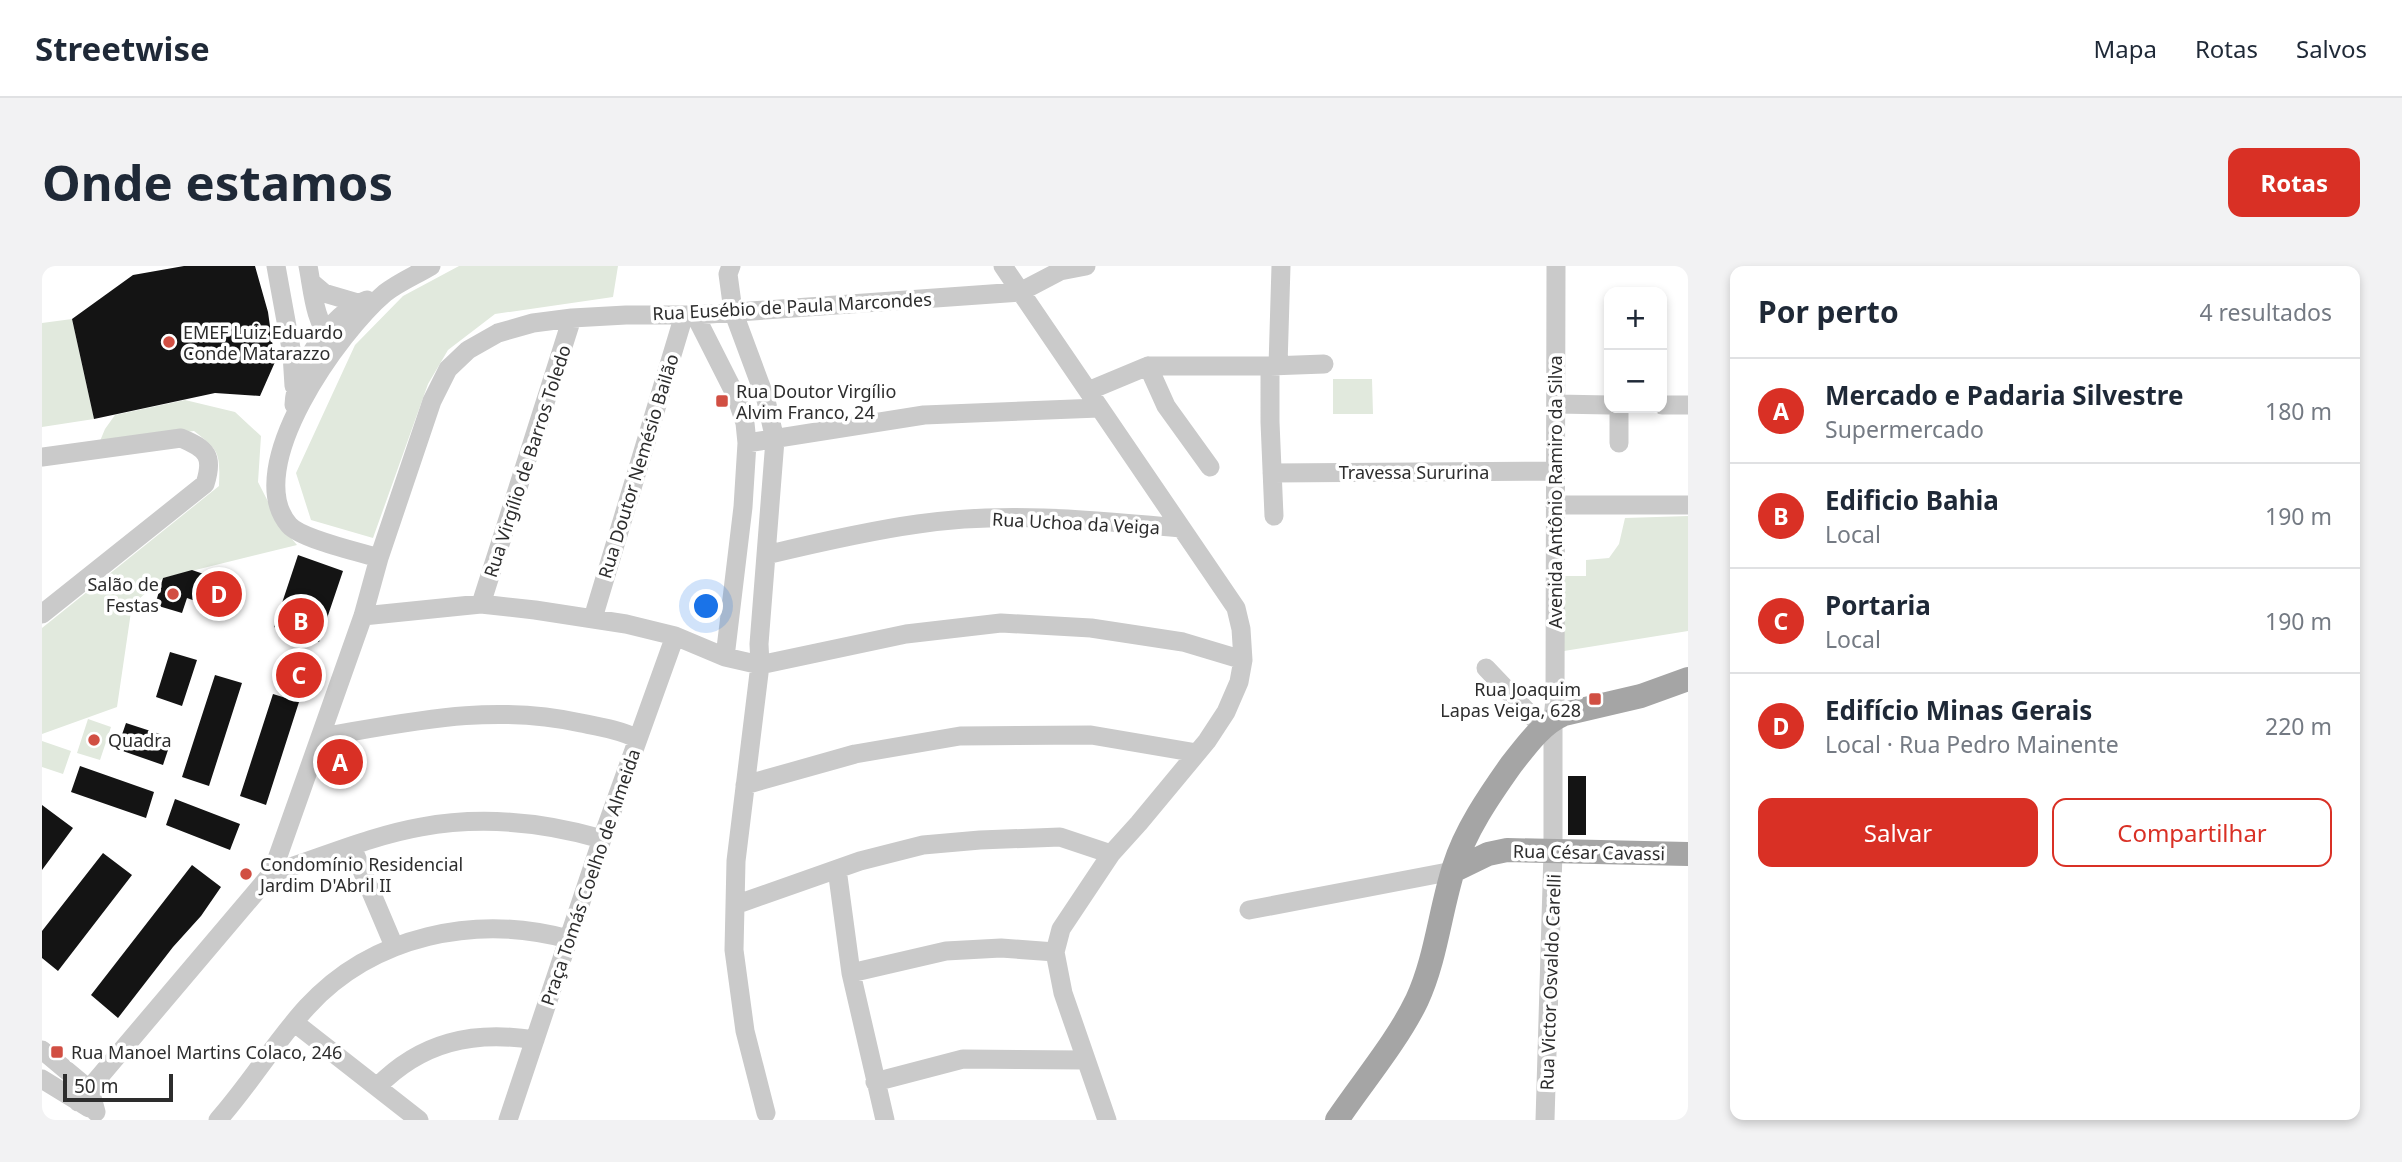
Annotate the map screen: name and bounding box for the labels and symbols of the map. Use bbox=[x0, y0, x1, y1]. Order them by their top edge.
street label: Rua Eusébio de Paula Marcondes bbox=[652, 287, 932, 325]
place label: EMEF Luiz Eduardo Conde Matarazzo bbox=[183, 320, 343, 365]
marker: EMEF Luiz Eduardo Conde Matarazzo bbox=[161, 334, 177, 350]
street label: Rua Virgílio de Barros Toledo bbox=[478, 342, 576, 580]
street label: Rua Doutor Nemésio Bailão bbox=[592, 351, 684, 581]
street label: Avenida Antônio Ramiro da Silva bbox=[1543, 355, 1567, 629]
place label: Rua Doutor Virgílio Alvim Franco, 24 bbox=[736, 379, 896, 424]
marker: Rua Doutor Virgílio Alvim Franco, 24 bbox=[714, 393, 730, 409]
street label: Travessa Sururina bbox=[1339, 460, 1489, 484]
street label: Rua Uchoa da Veiga bbox=[992, 507, 1160, 539]
pin: D bbox=[196, 568, 242, 620]
place label: Salão de Festas bbox=[87, 572, 159, 617]
marker: Salão de Festas bbox=[165, 586, 181, 602]
your location bbox=[689, 589, 723, 623]
pin: B bbox=[278, 595, 324, 647]
pin: C bbox=[276, 649, 322, 701]
place label: Rua Joaquim Lapas Veiga, 628 bbox=[1440, 677, 1581, 722]
marker: Rua Joaquim Lapas Veiga, 628 bbox=[1587, 691, 1603, 707]
place label: Quadra bbox=[108, 728, 172, 752]
marker: Quadra bbox=[86, 732, 102, 748]
pin: A bbox=[317, 736, 363, 788]
street label: Praça Tomás Coelho de Almeida bbox=[535, 745, 645, 1009]
street label: Rua César Cavassi bbox=[1513, 839, 1665, 865]
place label: Condomínio Residencial Jardim D'Abril II bbox=[258, 852, 463, 897]
marker: Condomínio Residencial Jardim D'Abril II bbox=[238, 866, 254, 882]
street label: Rua Victor Osvaldo Carelli bbox=[1534, 873, 1566, 1091]
place label: Rua Manoel Martins Colaco, 246 bbox=[71, 1040, 342, 1064]
marker: Rua Manoel Martins Colaco, 246 bbox=[49, 1044, 65, 1060]
scale bar bbox=[63, 1071, 173, 1103]

